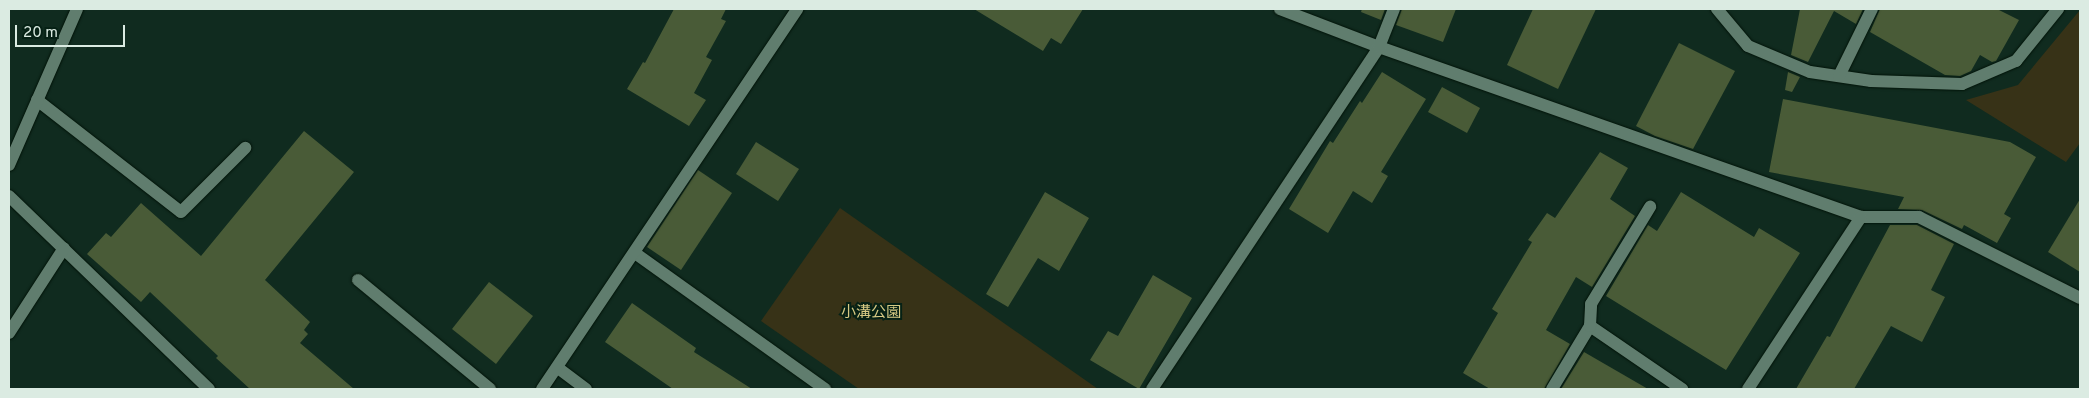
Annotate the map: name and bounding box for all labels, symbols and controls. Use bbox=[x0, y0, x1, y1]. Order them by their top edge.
scale bar bbox=[18, 15, 128, 47]
text: 20 m bbox=[23, 24, 58, 43]
park label: 小溝公園 bbox=[841, 305, 901, 323]

